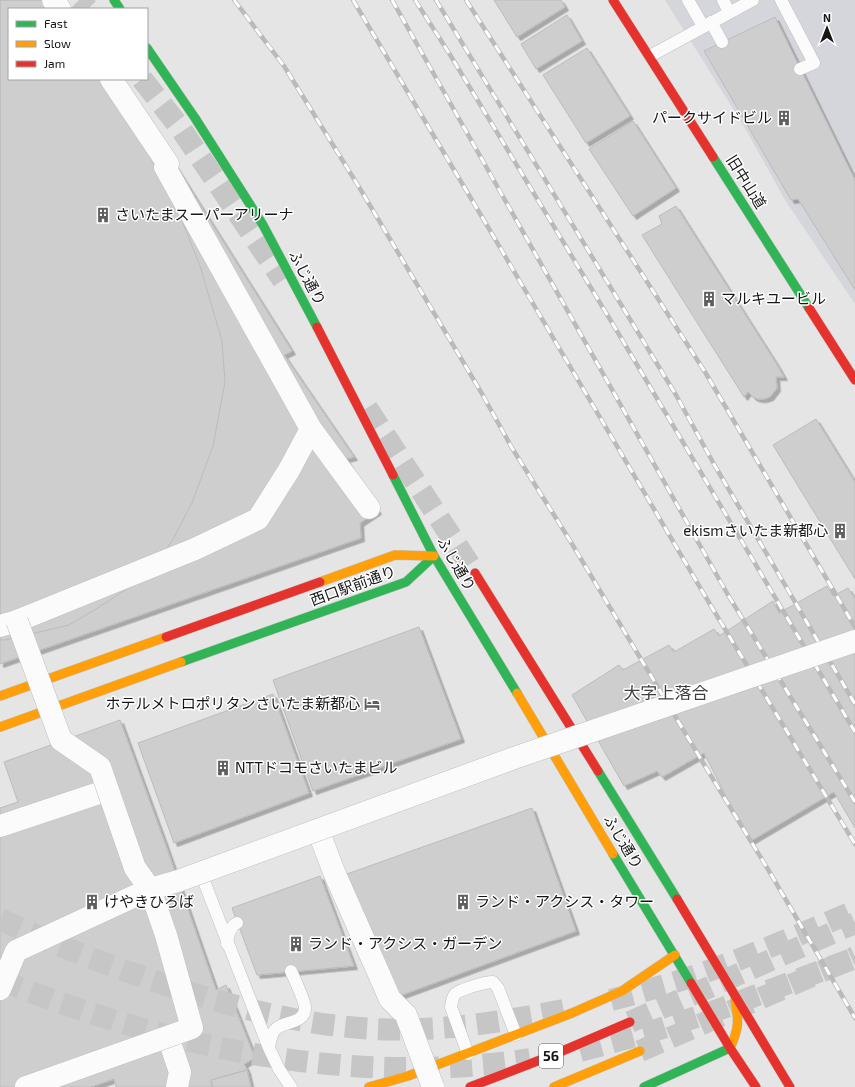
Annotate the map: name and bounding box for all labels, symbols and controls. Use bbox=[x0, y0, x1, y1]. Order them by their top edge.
legend bbox=[8, 8, 148, 80]
north arrow bbox=[807, 8, 847, 48]
text: N bbox=[823, 11, 831, 24]
text: Fast bbox=[44, 16, 68, 30]
text: Slow bbox=[44, 36, 71, 50]
text: Jam bbox=[44, 56, 65, 70]
place label: パークサイドビル bbox=[652, 108, 772, 126]
building icon: パークサイドビル bbox=[775, 109, 793, 127]
street label: 旧中山道 bbox=[723, 151, 770, 212]
place label: さいたまスーパーアリーナ bbox=[115, 205, 294, 223]
building icon: さいたまスーパーアリーナ bbox=[94, 206, 112, 224]
street label: ふじ通り bbox=[286, 247, 330, 308]
place label: マルキユービル bbox=[721, 289, 826, 307]
building icon: マルキユービル bbox=[700, 290, 718, 308]
place label: ekismさいたま新都心 bbox=[683, 521, 828, 539]
building icon: ekismさいたま新都心 bbox=[831, 522, 849, 540]
street label: ふじ通り bbox=[434, 533, 480, 594]
street label: 西口駅前通り bbox=[307, 561, 398, 609]
district label: 大字上落合 bbox=[624, 682, 709, 702]
place label: ホテルメトロポリタンさいたま新都心 bbox=[105, 694, 360, 712]
hotel icon: ホテルメトロポリタンさいたま新都心 bbox=[363, 695, 381, 713]
place label: NTTドコモさいたまビル bbox=[235, 758, 398, 776]
building icon: NTTドコモさいたまビル bbox=[214, 759, 232, 777]
street label: ふじ通り bbox=[601, 811, 647, 872]
place label: けやきひろば bbox=[104, 892, 194, 910]
place label: ランド・アクシス・タワー bbox=[475, 892, 654, 910]
building icon: けやきひろば bbox=[83, 893, 101, 911]
building icon: ランド・アクシス・タワー bbox=[454, 893, 472, 911]
place label: ランド・アクシス・ガーデン bbox=[308, 934, 502, 952]
building icon: ランド・アクシス・ガーデン bbox=[287, 935, 305, 953]
road number: 56 bbox=[539, 1044, 563, 1068]

